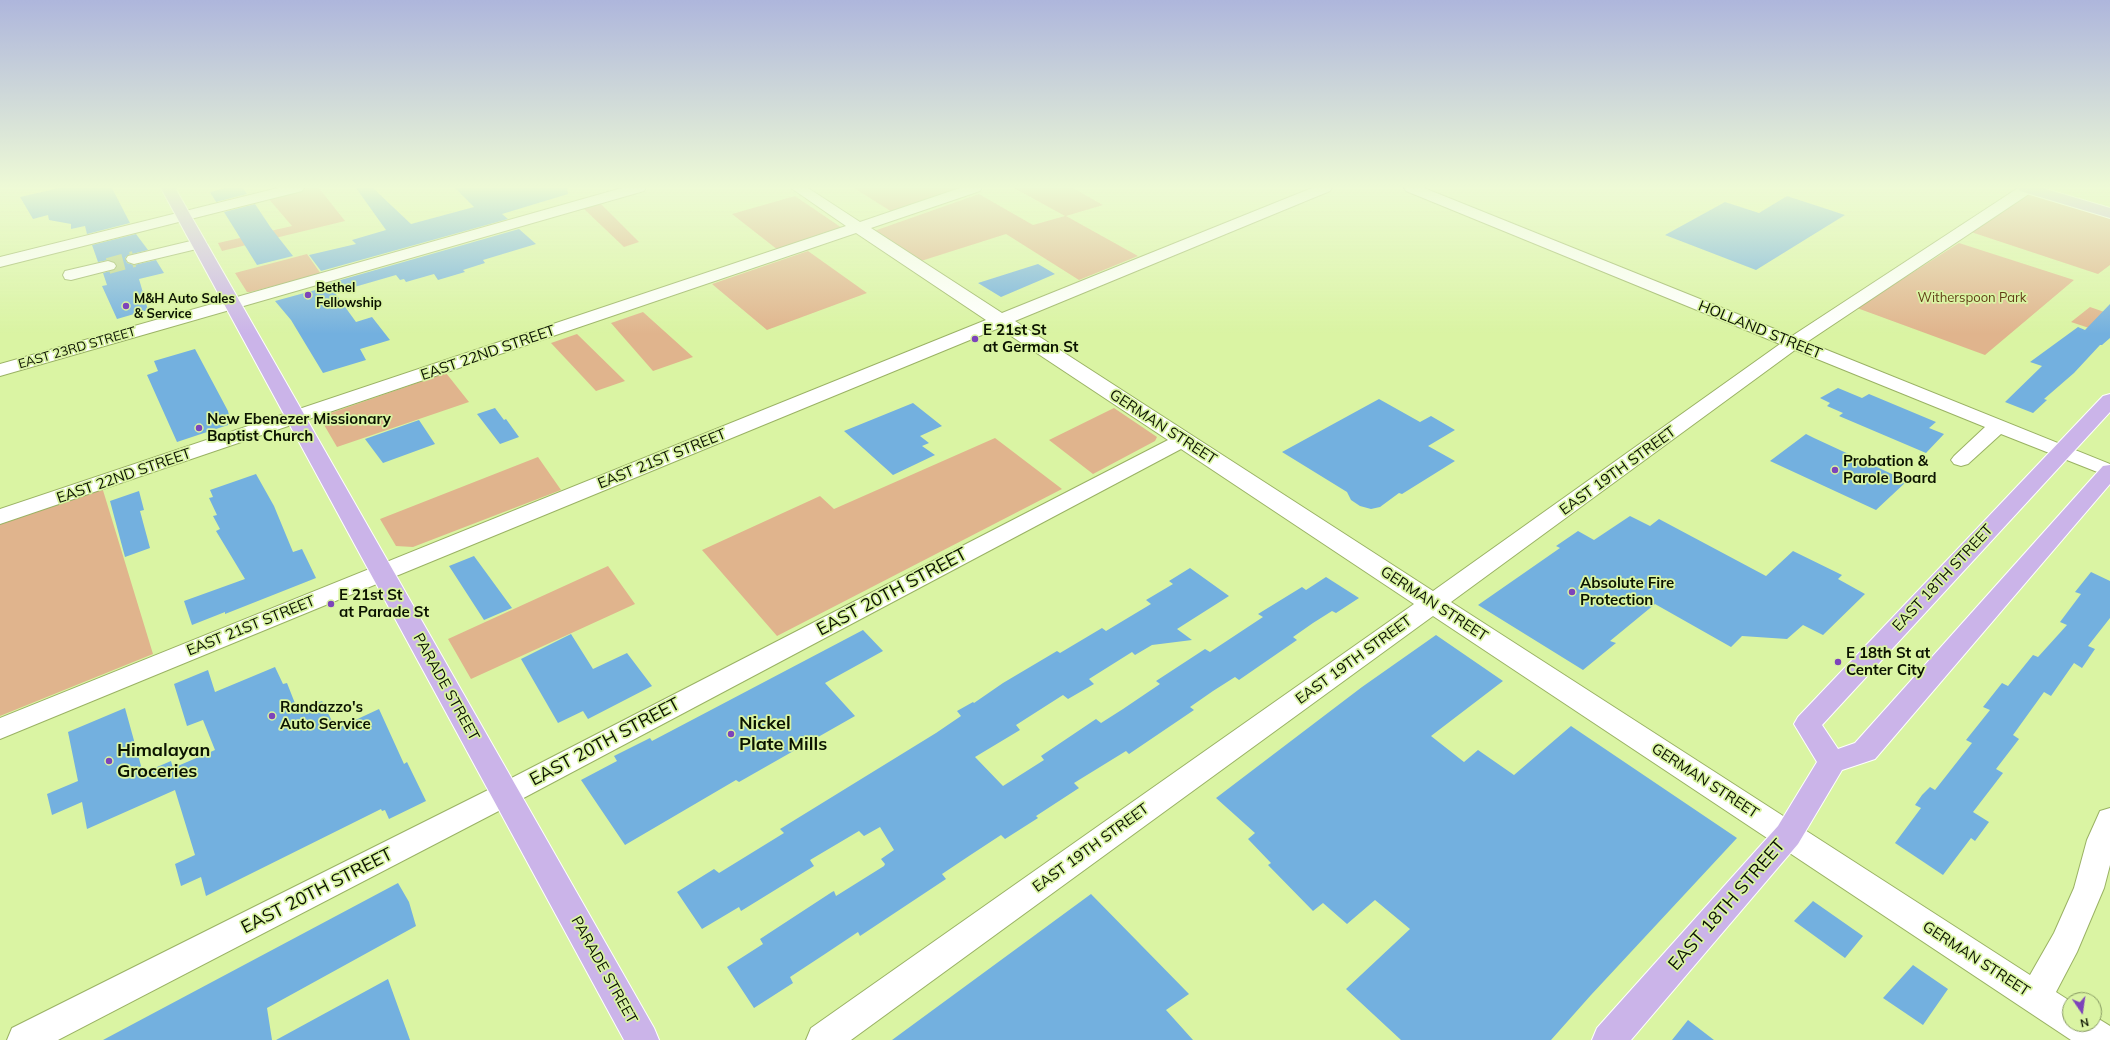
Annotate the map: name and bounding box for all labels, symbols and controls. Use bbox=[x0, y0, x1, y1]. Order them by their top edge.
place label: Bethel Fellowship bbox=[316, 280, 382, 311]
marker: Bethel Fellowship bbox=[303, 290, 313, 300]
park label: Witherspoon Park bbox=[1918, 290, 2026, 306]
place label: M&H Auto Sales & Service bbox=[134, 291, 235, 322]
street label: HOLLAND STREET bbox=[1696, 297, 1824, 363]
marker: M&H Auto Sales & Service bbox=[121, 301, 131, 311]
place label: E 21st St at German St bbox=[983, 321, 1079, 356]
street label: EAST 22ND STREET bbox=[418, 322, 558, 384]
street label: EAST 23RD STREET bbox=[16, 324, 138, 372]
marker: E 21st St at German St bbox=[970, 334, 980, 344]
street label: GERMAN STREET bbox=[1106, 386, 1220, 468]
place label: New Ebenezer Missionary Baptist Church bbox=[207, 410, 391, 445]
marker: New Ebenezer Missionary Baptist Church bbox=[194, 423, 204, 433]
street label: EAST 19TH STREET bbox=[1556, 423, 1680, 519]
street label: EAST 21ST STREET bbox=[595, 425, 729, 493]
street label: EAST 22ND STREET bbox=[54, 445, 194, 507]
place label: Probation & Parole Board bbox=[1843, 452, 1936, 487]
marker: Probation & Parole Board bbox=[1830, 465, 1840, 475]
street label: EAST 18TH STREET bbox=[1889, 521, 1997, 635]
street label: EAST 20TH STREET bbox=[813, 543, 971, 641]
street label: GERMAN STREET bbox=[1377, 563, 1491, 645]
place label: Absolute Fire Protection bbox=[1580, 574, 1674, 609]
place label: E 21st St at Parade St bbox=[339, 586, 429, 621]
marker: Absolute Fire Protection bbox=[1567, 587, 1577, 597]
street label: EAST 21ST STREET bbox=[184, 592, 318, 660]
marker: E 21st St at Parade St bbox=[326, 599, 336, 609]
street label: EAST 19TH STREET bbox=[1292, 612, 1416, 708]
street label: PARADE STREET bbox=[409, 630, 483, 744]
place label: E 18th St at Center City bbox=[1846, 644, 1930, 679]
marker: E 18th St at Center City bbox=[1833, 657, 1843, 667]
street label: EAST 20TH STREET bbox=[526, 693, 684, 791]
place label: Randazzo's Auto Service bbox=[280, 698, 371, 733]
marker: Randazzo's Auto Service bbox=[267, 711, 277, 721]
place label: Nickel Plate Mills bbox=[739, 713, 827, 756]
marker: Nickel Plate Mills bbox=[726, 729, 736, 739]
place label: Himalayan Groceries bbox=[117, 740, 210, 782]
street label: GERMAN STREET bbox=[1648, 740, 1762, 822]
marker: Himalayan Groceries bbox=[104, 756, 114, 766]
street label: EAST 19TH STREET bbox=[1029, 800, 1153, 896]
street label: EAST 18TH STREET bbox=[1664, 835, 1790, 975]
street label: EAST 20TH STREET bbox=[238, 843, 396, 939]
street label: PARADE STREET bbox=[567, 913, 641, 1027]
street label: GERMAN STREET bbox=[1919, 918, 2033, 1000]
north arrow bbox=[2062, 992, 2102, 1032]
text: N bbox=[2079, 1015, 2090, 1030]

